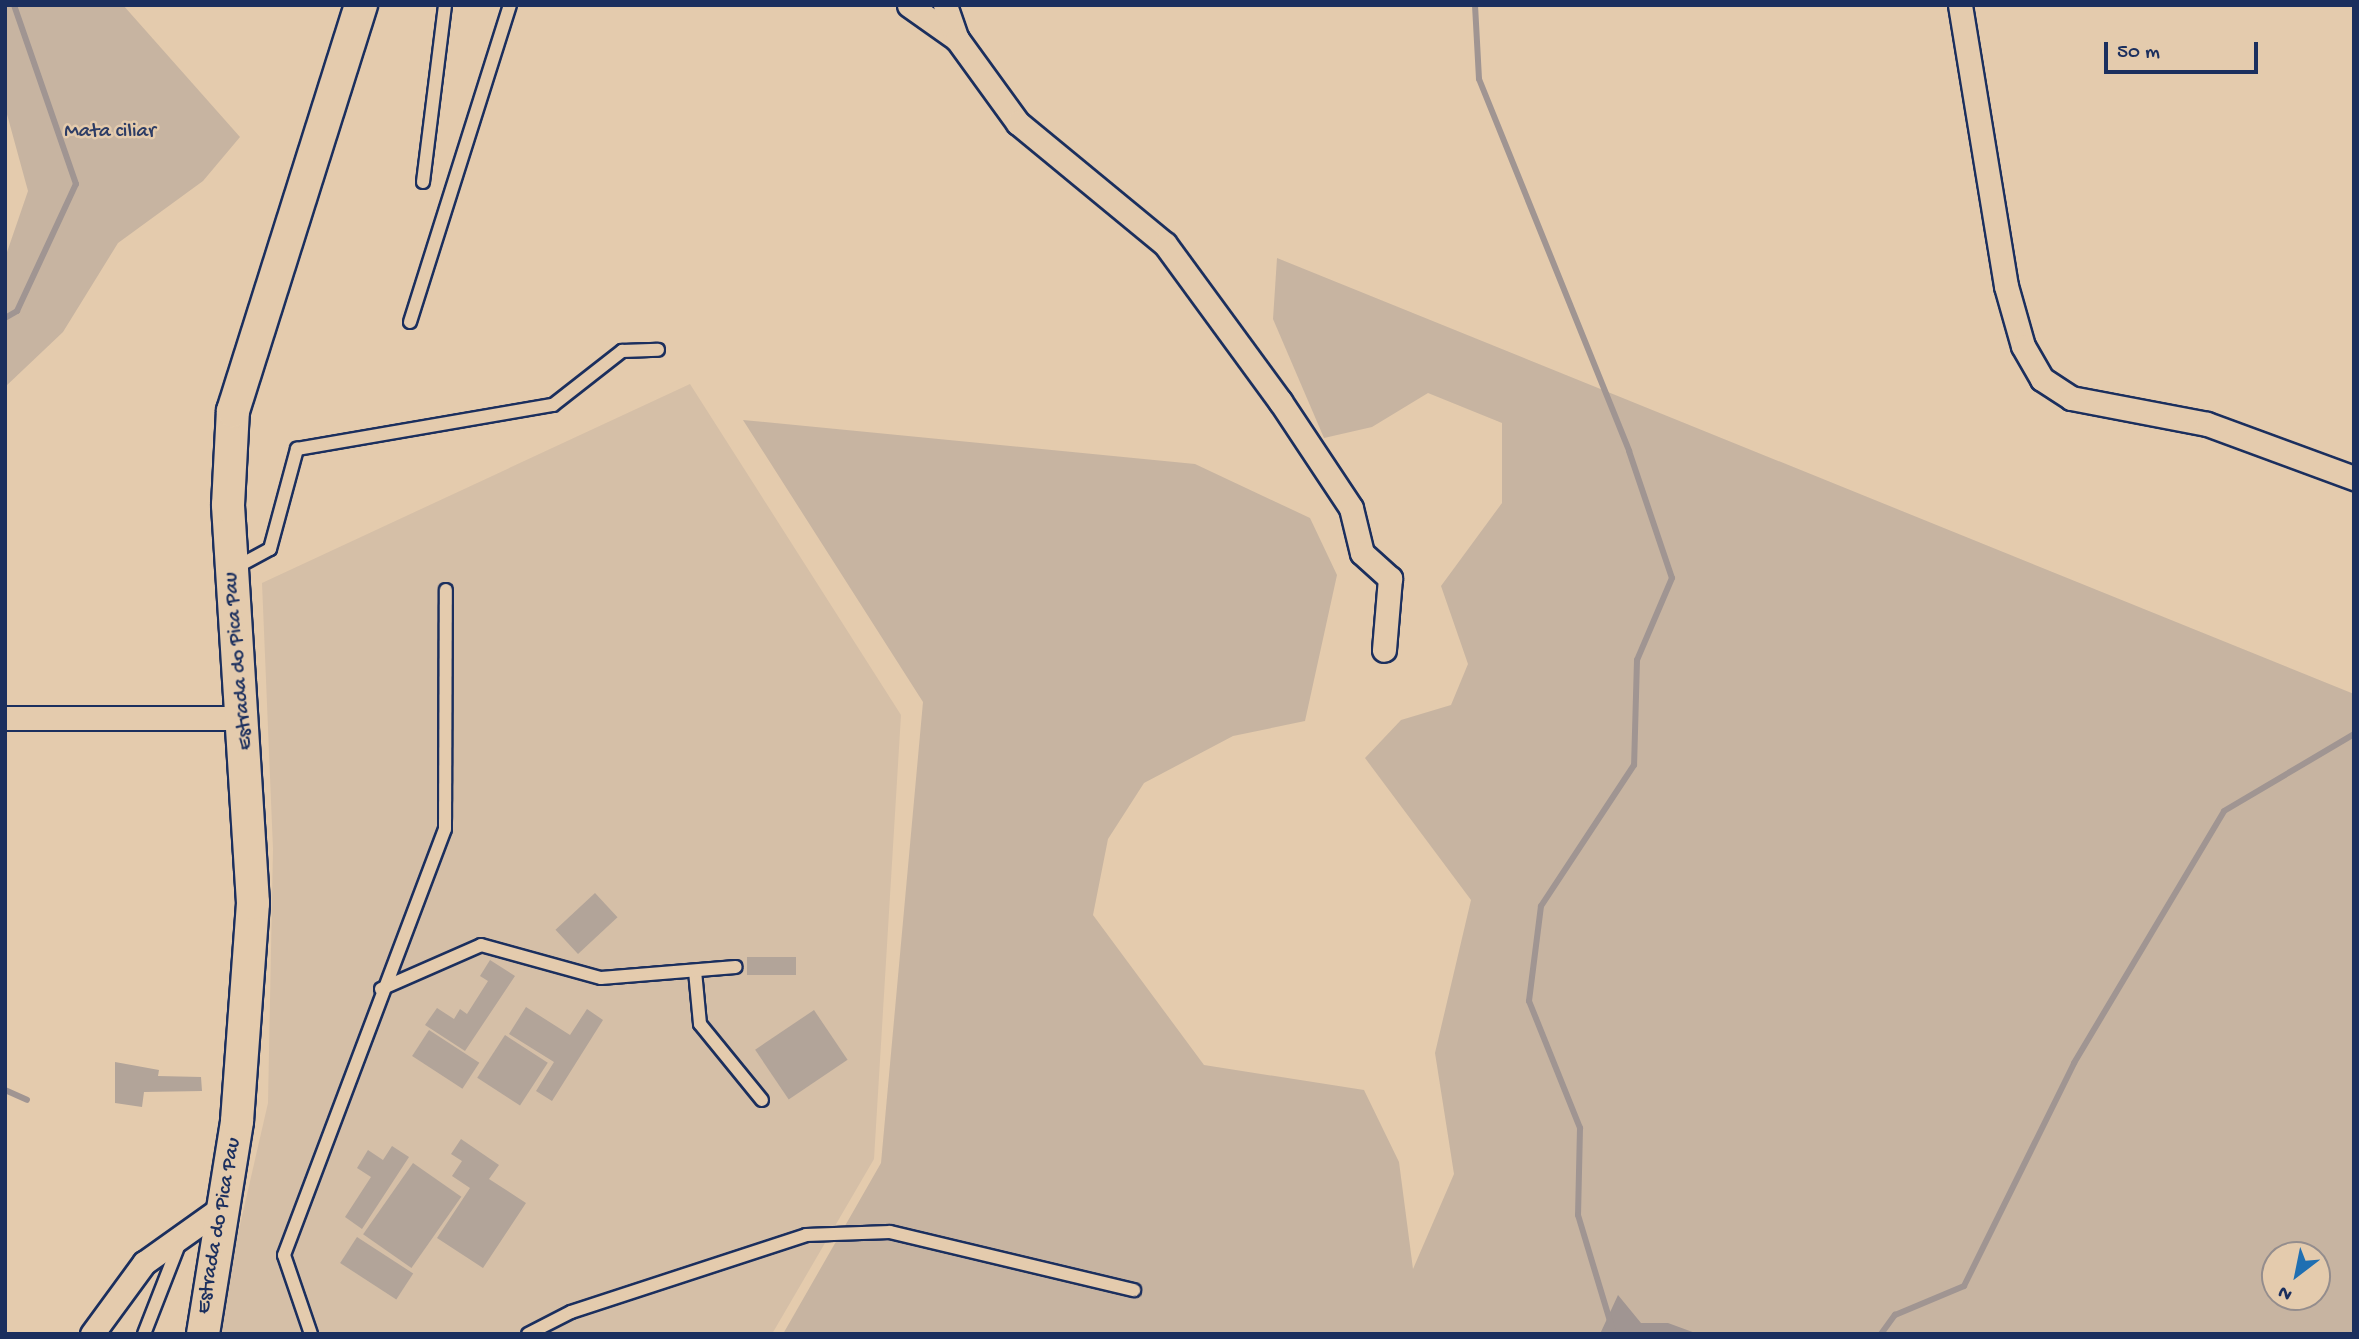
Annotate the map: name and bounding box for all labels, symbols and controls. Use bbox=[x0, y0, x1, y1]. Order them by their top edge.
scale bar bbox=[2107, 28, 2261, 72]
text: 50 m bbox=[2117, 41, 2160, 66]
park label: Mata ciliar bbox=[64, 120, 156, 146]
street label: Estrada do Pica Pau bbox=[220, 571, 260, 751]
street label: Estrada do Pica Pau bbox=[192, 1136, 248, 1316]
north arrow bbox=[2261, 1241, 2331, 1311]
text: N bbox=[2274, 1279, 2297, 1306]

